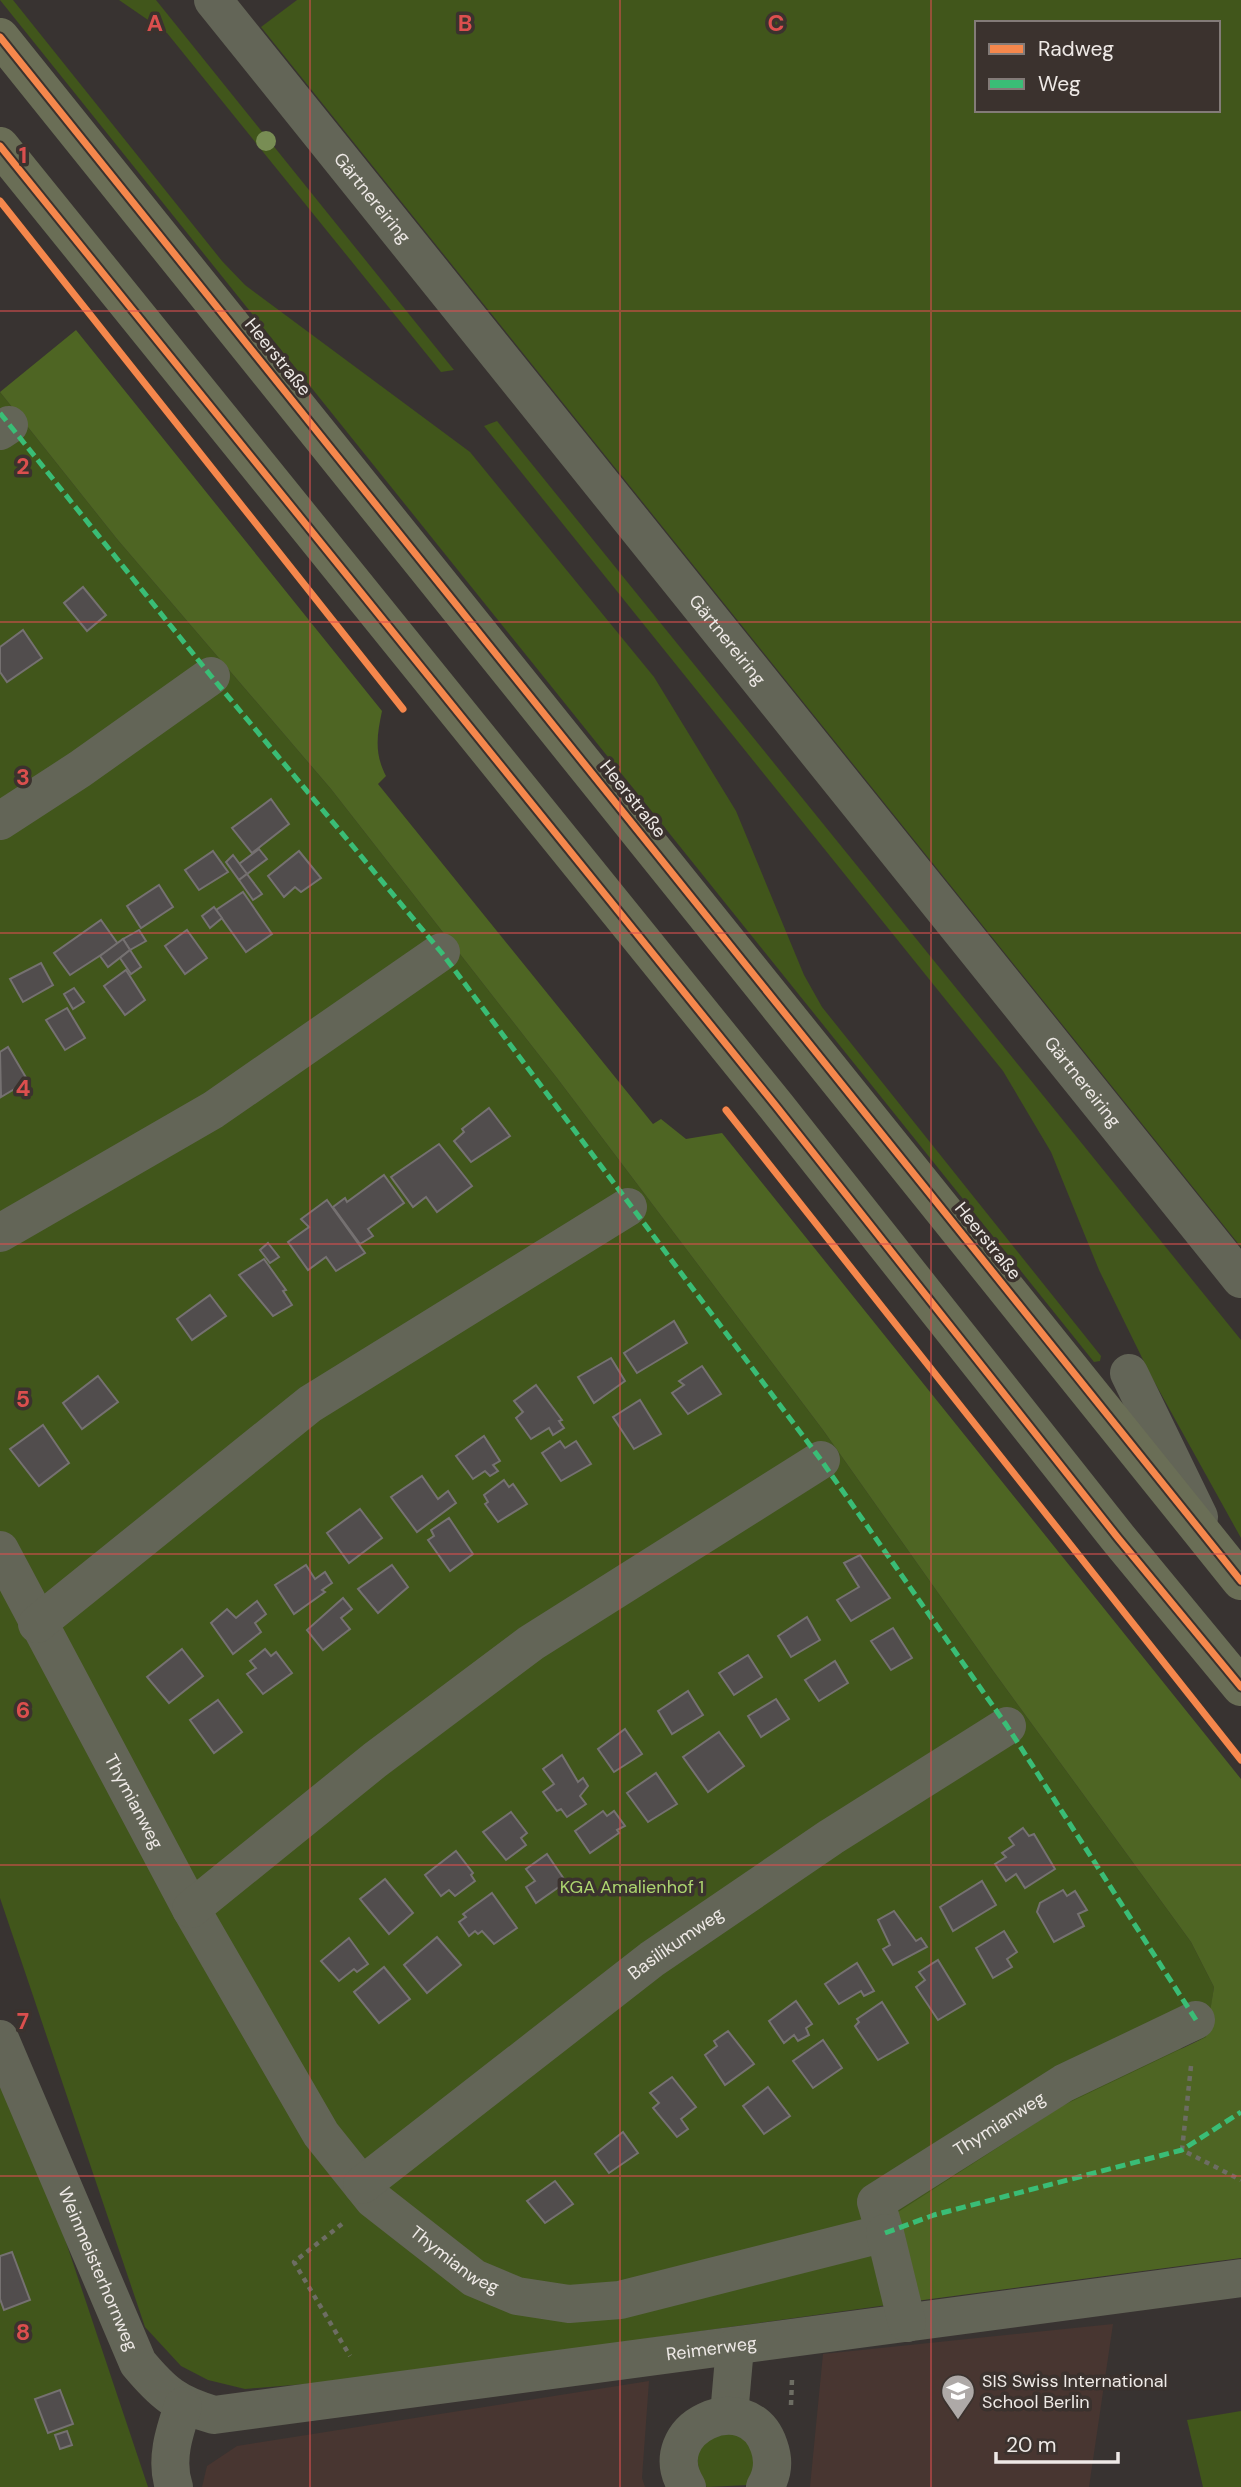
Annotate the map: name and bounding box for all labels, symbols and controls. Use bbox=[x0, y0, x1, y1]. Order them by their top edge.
text: A bbox=[147, 8, 163, 38]
text: B bbox=[458, 8, 472, 38]
text: C bbox=[768, 8, 784, 38]
legend bbox=[975, 21, 1220, 112]
text: Radweg bbox=[1038, 35, 1114, 63]
text: Weg bbox=[1038, 70, 1081, 98]
text: 1 bbox=[19, 140, 27, 170]
street label: Gärtnereiring bbox=[328, 148, 416, 248]
street label: Heerstraße bbox=[239, 313, 317, 401]
text: 2 bbox=[16, 451, 30, 481]
street label: Gärtnereiring bbox=[684, 590, 771, 690]
street label: Heerstraße bbox=[594, 755, 672, 843]
text: 3 bbox=[16, 762, 30, 792]
street label: Gärtnereiring bbox=[1039, 1031, 1126, 1132]
text: 4 bbox=[16, 1073, 31, 1103]
street label: Heerstraße bbox=[949, 1197, 1027, 1285]
text: 5 bbox=[16, 1384, 30, 1414]
text: 6 bbox=[16, 1695, 30, 1725]
street label: Thymianweg bbox=[99, 1750, 169, 1853]
park label: KGA Amalienhof 1 bbox=[560, 1875, 704, 1899]
street label: Basilikumweg bbox=[623, 1902, 728, 1985]
text: 7 bbox=[17, 2006, 29, 2036]
street label: Thymianweg bbox=[949, 2086, 1050, 2162]
street label: Weinmeisterhornweg bbox=[52, 2183, 144, 2355]
street label: Thymianweg bbox=[405, 2220, 503, 2299]
text: 8 bbox=[16, 2317, 30, 2347]
street label: Reimerweg bbox=[665, 2331, 758, 2367]
place label: SIS Swiss International School Berlin bbox=[982, 2369, 1168, 2414]
school or university icon: SIS Swiss International School Berlin bbox=[939, 2372, 977, 2421]
scale bar bbox=[996, 2420, 1118, 2464]
text: 20 m bbox=[1006, 2431, 1057, 2459]

